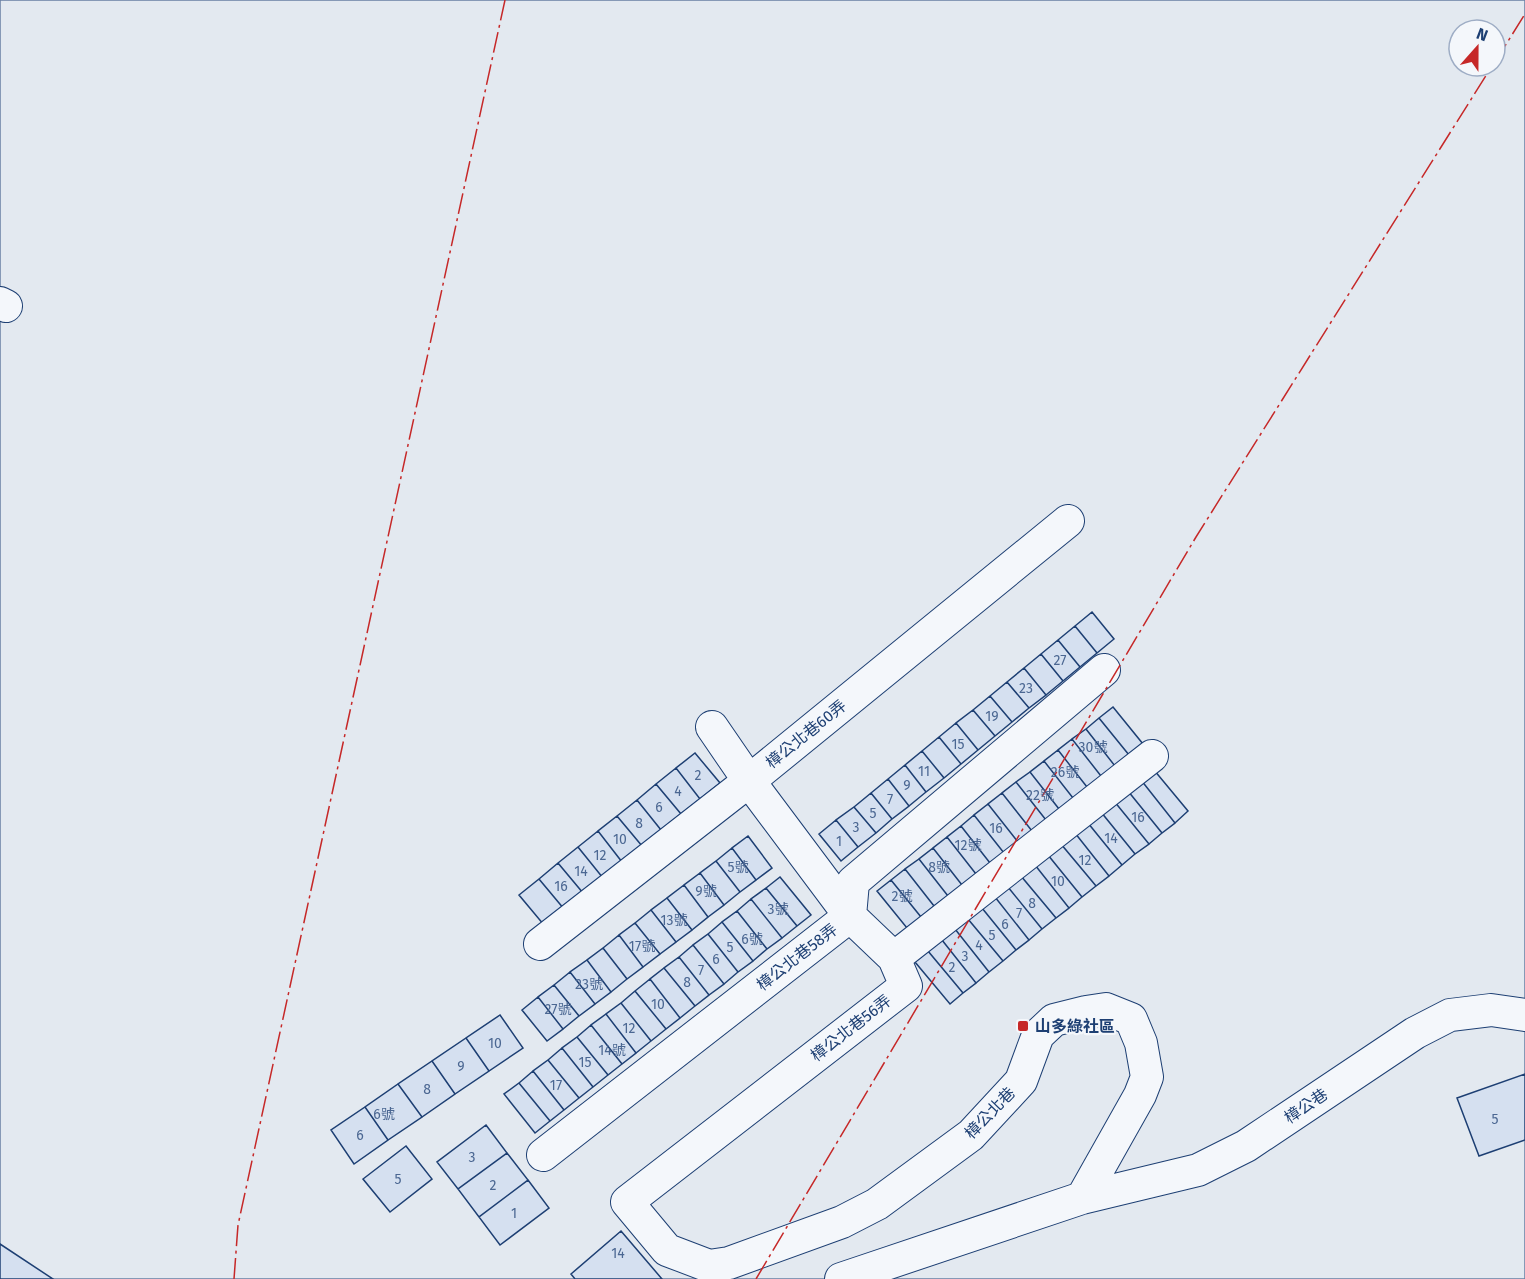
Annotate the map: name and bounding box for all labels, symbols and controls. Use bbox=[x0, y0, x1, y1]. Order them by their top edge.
north arrow bbox=[1447, 18, 1507, 78]
text: N bbox=[1474, 24, 1491, 45]
house number: 27 bbox=[1053, 652, 1067, 669]
house number: 23 bbox=[1019, 680, 1033, 697]
street label: 樟公北巷60弄 bbox=[762, 696, 850, 772]
house number: 19 bbox=[985, 708, 999, 725]
house number: 15 bbox=[951, 736, 965, 753]
house number: 30號 bbox=[1079, 739, 1107, 756]
house number: 11 bbox=[918, 763, 930, 780]
house number: 26號 bbox=[1051, 764, 1079, 781]
house number: 2 bbox=[695, 767, 702, 784]
house number: 9 bbox=[903, 777, 911, 794]
house number: 4 bbox=[674, 783, 682, 800]
house number: 22號 bbox=[1026, 787, 1054, 804]
house number: 7 bbox=[887, 791, 893, 808]
house number: 6 bbox=[655, 799, 663, 816]
house number: 5 bbox=[869, 805, 877, 822]
house number: 16 bbox=[1131, 809, 1145, 826]
house number: 8 bbox=[635, 815, 643, 832]
house number: 3 bbox=[853, 819, 860, 836]
house number: 16 bbox=[989, 820, 1003, 837]
house number: 14 bbox=[1104, 830, 1118, 847]
house number: 10 bbox=[613, 831, 627, 848]
house number: 1 bbox=[836, 833, 842, 850]
house number: 12號 bbox=[955, 837, 982, 854]
house number: 12 bbox=[594, 847, 607, 864]
house number: 12 bbox=[1079, 852, 1092, 869]
house number: 5號 bbox=[727, 859, 749, 876]
house number: 8號 bbox=[928, 859, 950, 876]
house number: 14 bbox=[574, 863, 588, 880]
house number: 10 bbox=[1051, 873, 1065, 890]
house number: 16 bbox=[554, 878, 568, 895]
house number: 9號 bbox=[695, 883, 717, 900]
house number: 2號 bbox=[892, 888, 912, 905]
house number: 8 bbox=[1028, 895, 1036, 912]
house number: 3號 bbox=[768, 901, 789, 918]
house number: 7 bbox=[1016, 905, 1022, 922]
house number: 13號 bbox=[660, 912, 688, 929]
house number: 6 bbox=[1001, 916, 1009, 933]
street label: 樟公北巷58弄 bbox=[753, 920, 841, 994]
house number: 5 bbox=[988, 927, 996, 944]
house number: 6號 bbox=[741, 931, 763, 948]
house number: 4 bbox=[975, 937, 983, 954]
house number: 17號 bbox=[629, 938, 655, 955]
house number: 5 bbox=[726, 939, 734, 956]
house number: 3 bbox=[962, 948, 969, 965]
house number: 6 bbox=[712, 951, 720, 968]
house number: 2 bbox=[949, 959, 956, 976]
house number: 7 bbox=[698, 962, 704, 979]
house number: 8 bbox=[683, 974, 691, 991]
house number: 23號 bbox=[575, 976, 603, 993]
street label: 樟公北巷56弄 bbox=[807, 991, 895, 1065]
house number: 10 bbox=[651, 996, 665, 1013]
house number: 27號 bbox=[544, 1001, 572, 1018]
place label: 山多綠社區 bbox=[1035, 1017, 1115, 1036]
marker: 山多綠社區 bbox=[1016, 1019, 1030, 1033]
house number: 12 bbox=[623, 1020, 636, 1037]
house number: 10 bbox=[488, 1035, 502, 1052]
house number: 14號 bbox=[598, 1042, 626, 1059]
house number: 15 bbox=[578, 1054, 592, 1071]
house number: 9 bbox=[457, 1058, 465, 1075]
house number: 17 bbox=[550, 1077, 562, 1094]
house number: 8 bbox=[423, 1081, 431, 1098]
street label: 樟公北巷 bbox=[961, 1083, 1019, 1143]
street label: 樟公巷 bbox=[1281, 1085, 1331, 1127]
house number: 6號 bbox=[373, 1106, 395, 1123]
house number: 5 bbox=[1491, 1111, 1499, 1128]
house number: 6 bbox=[356, 1127, 364, 1144]
house number: 3 bbox=[469, 1149, 476, 1166]
house number: 5 bbox=[394, 1171, 402, 1188]
house number: 2 bbox=[490, 1177, 497, 1194]
house number: 1 bbox=[511, 1205, 517, 1222]
house number: 14 bbox=[611, 1245, 625, 1262]

